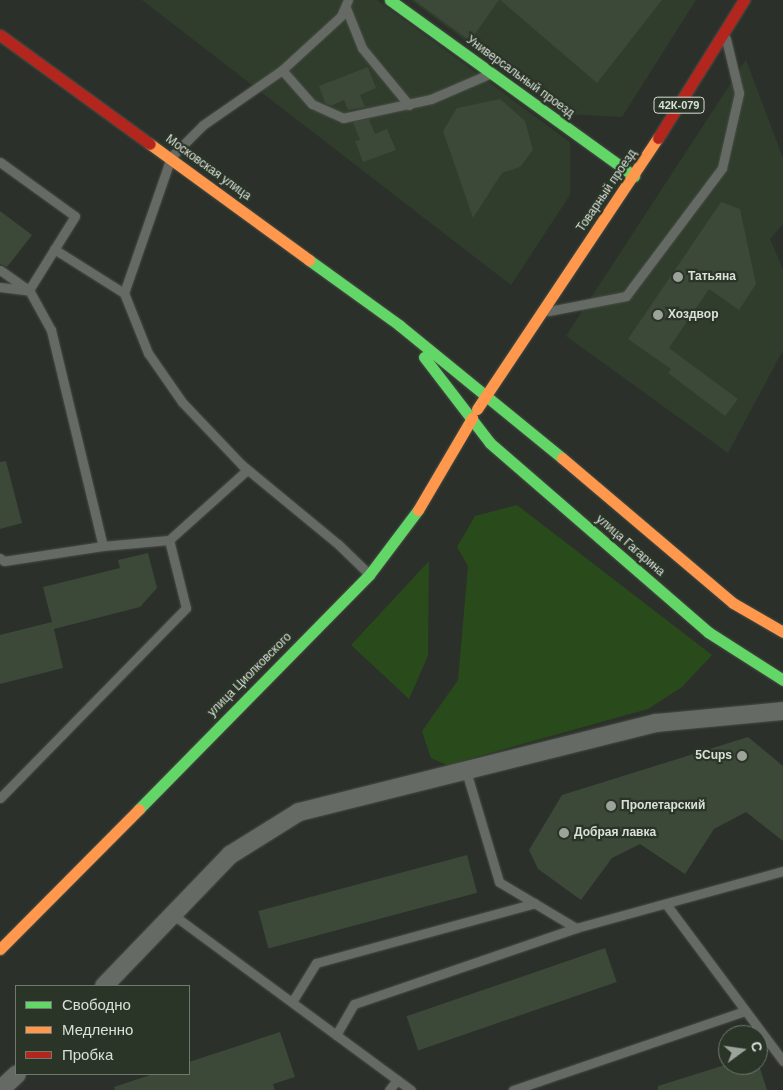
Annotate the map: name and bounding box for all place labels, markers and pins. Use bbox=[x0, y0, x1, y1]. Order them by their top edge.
place label: Татьяна bbox=[688, 270, 736, 284]
marker: Татьяна bbox=[672, 271, 684, 283]
place label: Хоздвор bbox=[668, 308, 718, 322]
marker: Хоздвор bbox=[652, 309, 664, 321]
place label: 5Cups bbox=[695, 749, 732, 763]
marker: 5Cups bbox=[736, 750, 748, 762]
place label: Пролетарский bbox=[621, 799, 705, 813]
marker: Пролетарский bbox=[605, 800, 617, 812]
place label: Добрая лавка bbox=[574, 826, 656, 840]
marker: Добрая лавка bbox=[558, 827, 570, 839]

